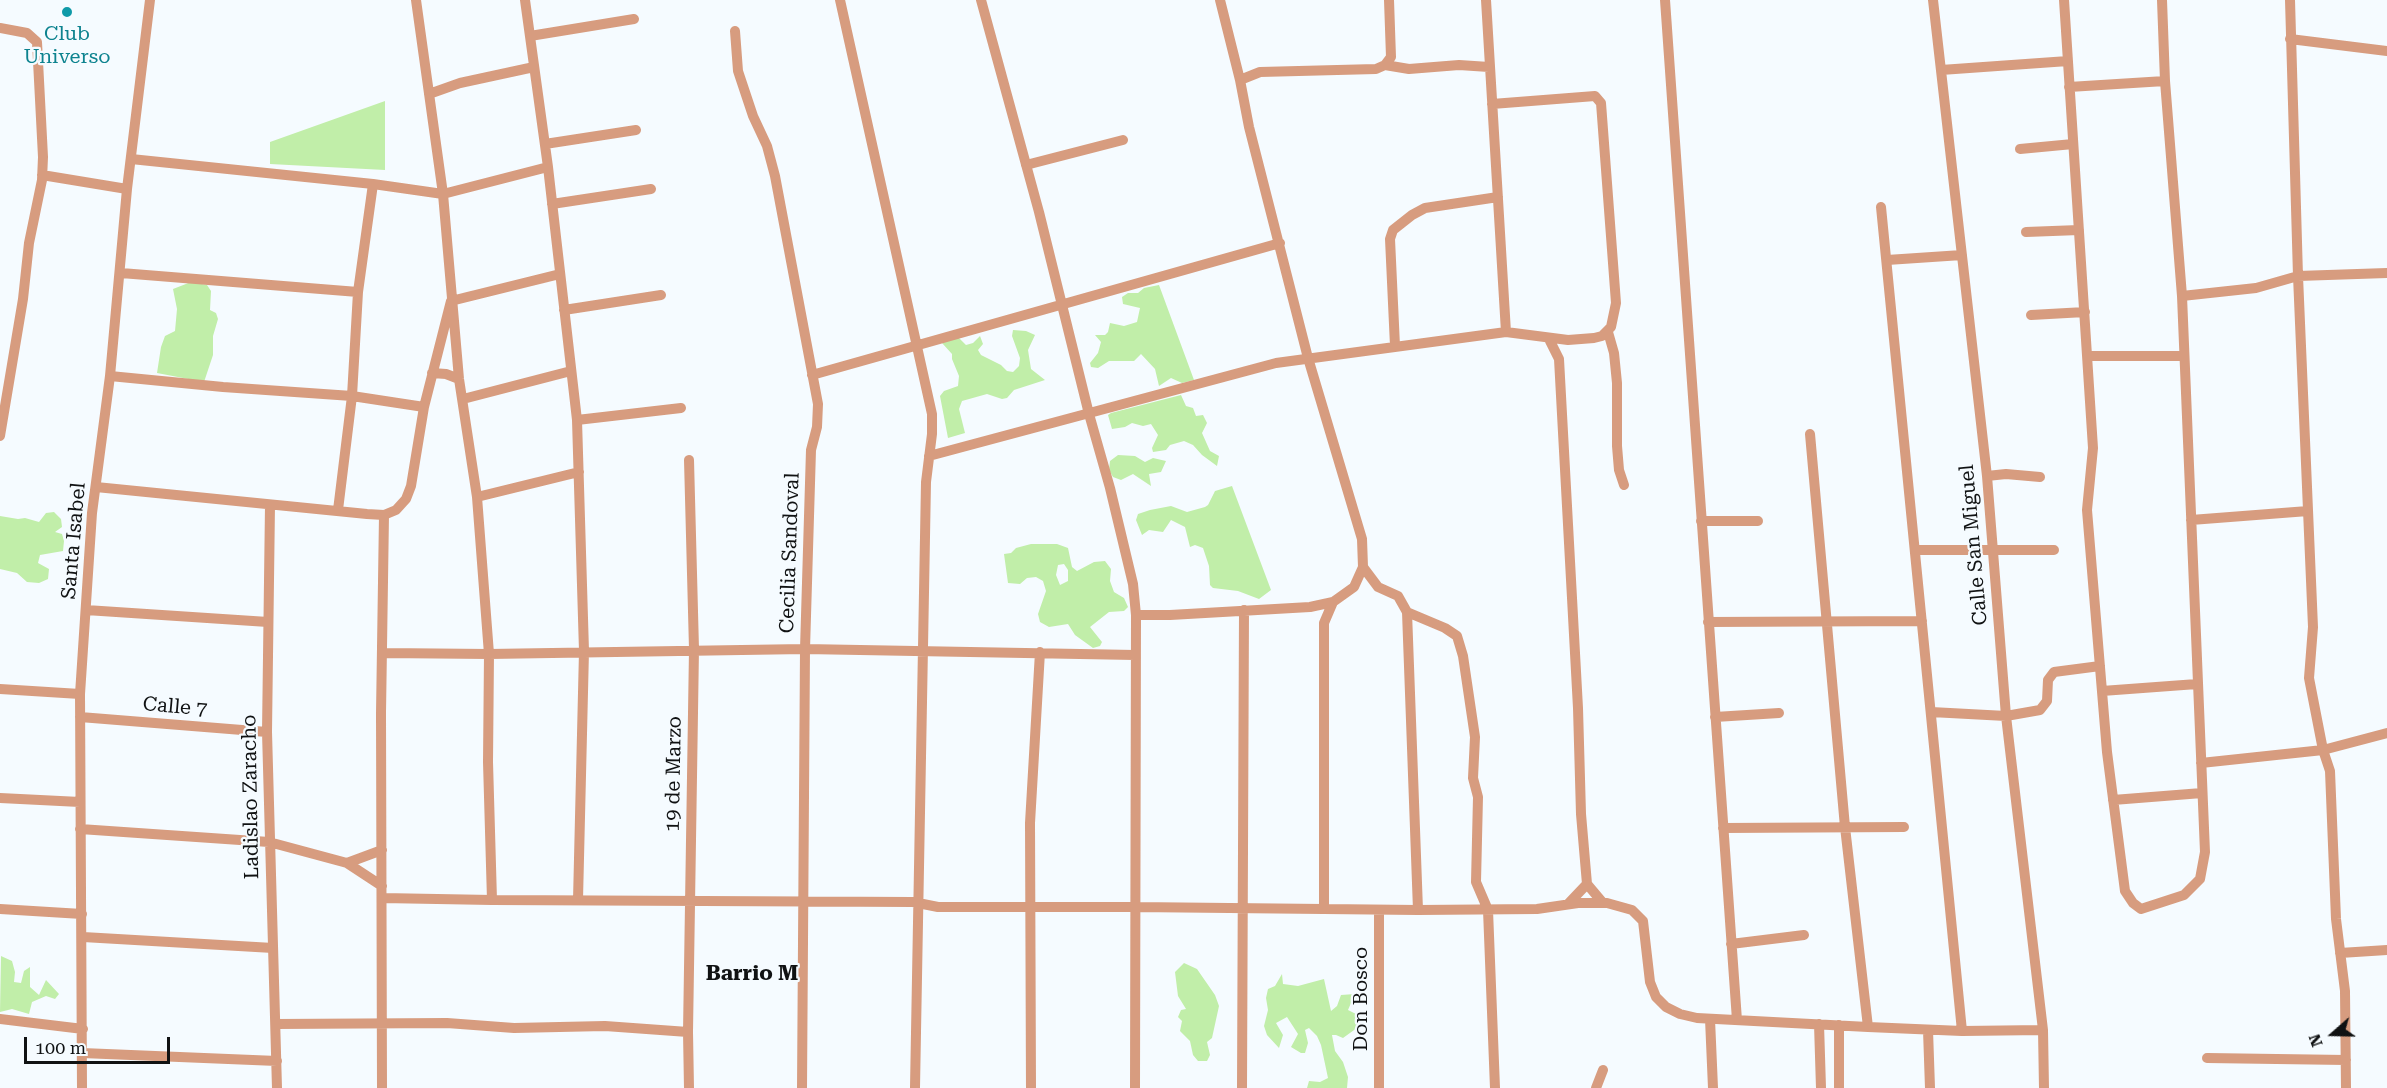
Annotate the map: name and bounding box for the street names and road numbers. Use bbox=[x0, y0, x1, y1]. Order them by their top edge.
street label: Calle San Miguel bbox=[1955, 464, 1993, 626]
street label: Cecilia Sandoval bbox=[775, 472, 805, 634]
street label: Santa Isabel bbox=[57, 482, 91, 600]
street label: Calle 7 bbox=[142, 692, 208, 722]
street label: Ladislao Zaracho bbox=[238, 714, 264, 880]
street label: 19 de Marzo bbox=[661, 716, 687, 832]
street label: Don Bosco bbox=[1349, 947, 1373, 1051]

